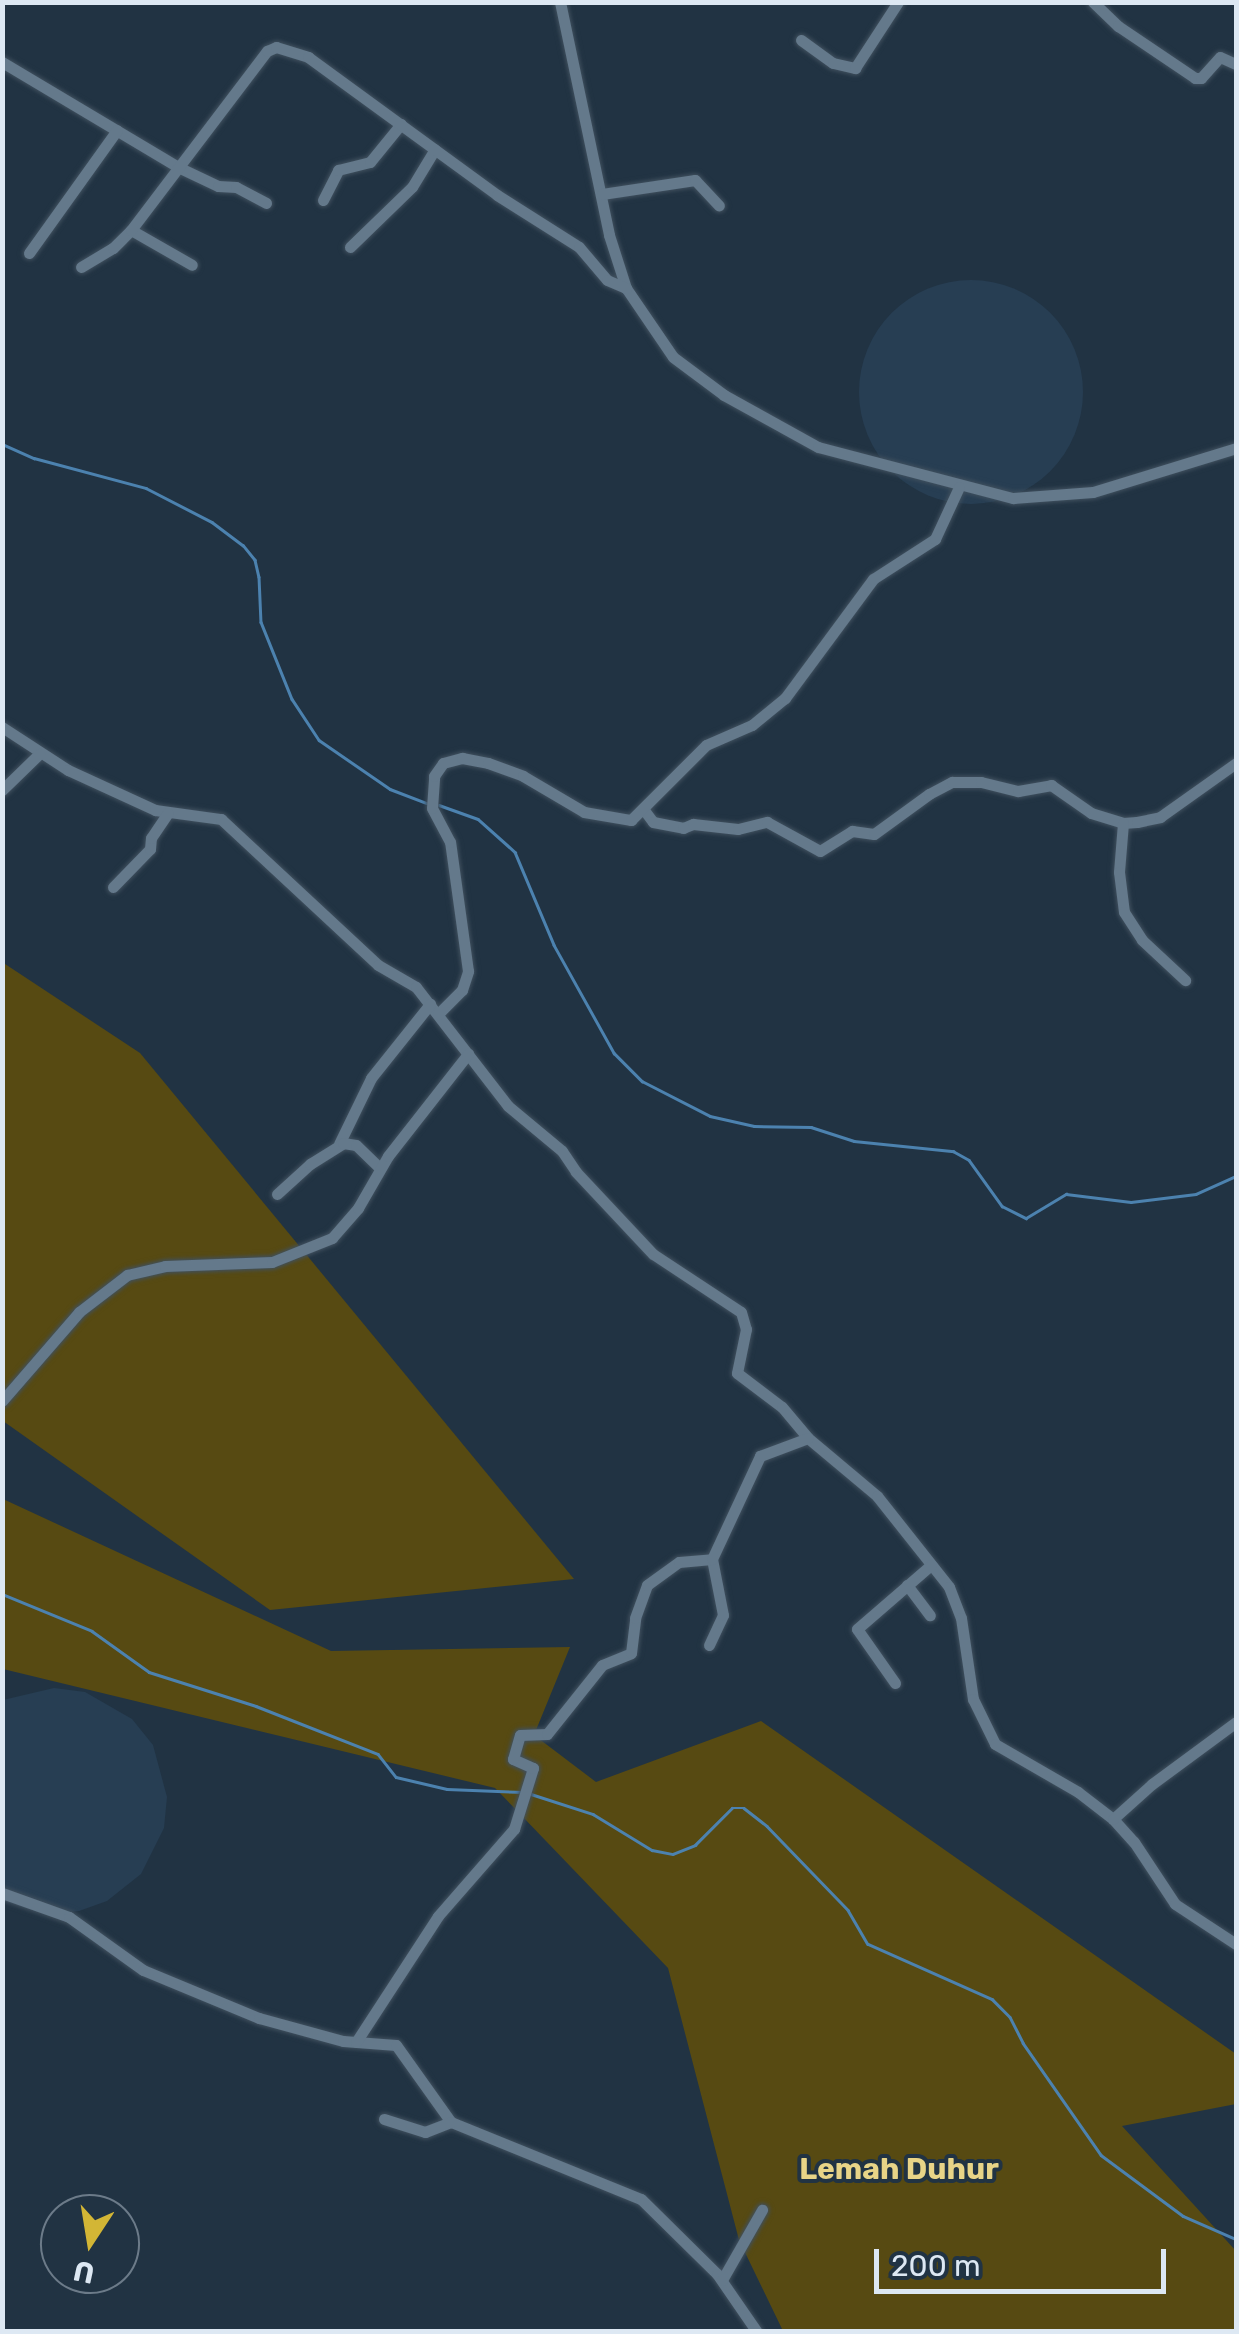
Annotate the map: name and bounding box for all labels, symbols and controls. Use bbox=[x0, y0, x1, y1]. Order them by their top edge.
district label: Lemah Duhur bbox=[799, 2151, 999, 2187]
north arrow bbox=[40, 2194, 140, 2294]
scale bar bbox=[879, 2229, 1172, 2291]
text: 200 m bbox=[891, 2248, 981, 2284]
text: U bbox=[71, 2254, 97, 2290]

